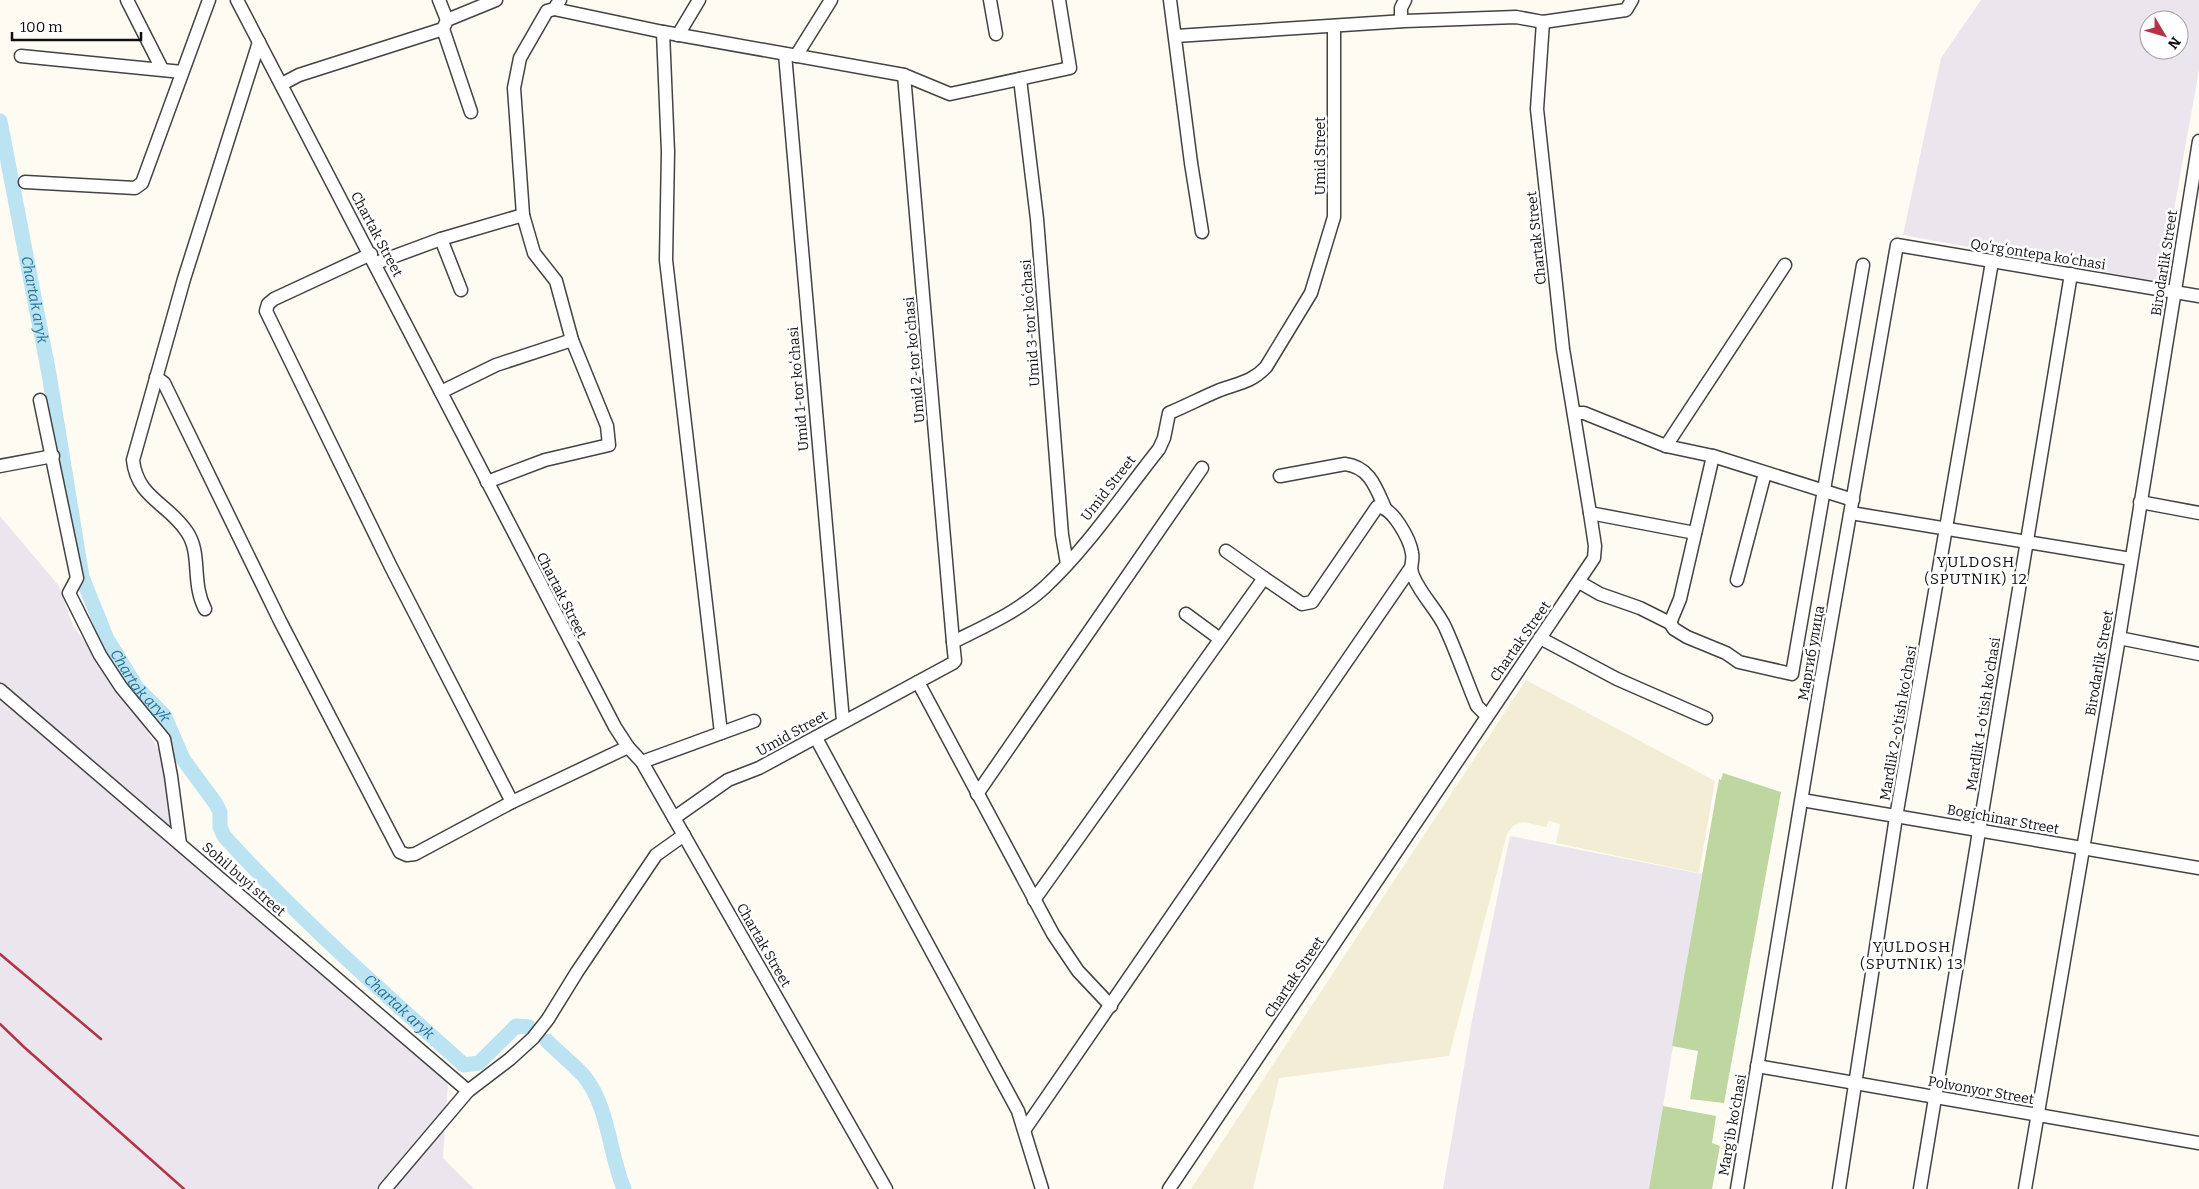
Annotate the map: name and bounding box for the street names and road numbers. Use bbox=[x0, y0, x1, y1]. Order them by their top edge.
street label: Umid Street bbox=[1312, 117, 1329, 195]
street label: Chartak Street bbox=[347, 189, 406, 280]
street label: Chartak Street bbox=[1523, 190, 1550, 286]
street label: Birodarlik Street bbox=[2148, 209, 2181, 317]
street label: Qoʻrgʻontepa koʻchasi bbox=[1969, 235, 2107, 274]
street label: Umid 3-tor koʻchasi bbox=[1018, 259, 1043, 387]
street label: Umid 2-tor koʻchasi bbox=[900, 296, 928, 424]
street label: Umid 1-tor koʻchasi bbox=[785, 326, 812, 452]
street label: Umid Street bbox=[1077, 452, 1139, 525]
street label: Chartak Street bbox=[533, 549, 590, 641]
street label: Chartak Street bbox=[1486, 598, 1554, 685]
street label: Маргиб улица bbox=[1795, 604, 1828, 702]
street label: Birodarlik Street bbox=[2082, 609, 2117, 717]
street label: Mardlik 1-o'tish ko'chasi bbox=[1963, 636, 2004, 792]
street label: Mardlik 2-o'tish ko'chasi bbox=[1876, 644, 1921, 802]
street label: Umid Street bbox=[754, 707, 831, 760]
street label: Bogichinar Street bbox=[1946, 801, 2060, 838]
street label: Sohil buyi street bbox=[199, 839, 289, 920]
street label: Chartak Street bbox=[733, 900, 794, 990]
street label: Chartak Street bbox=[1261, 934, 1328, 1021]
street label: Marg‘ib ko‘chasi bbox=[1715, 1073, 1750, 1177]
street label: Polvonyor Street bbox=[1927, 1073, 2035, 1108]

